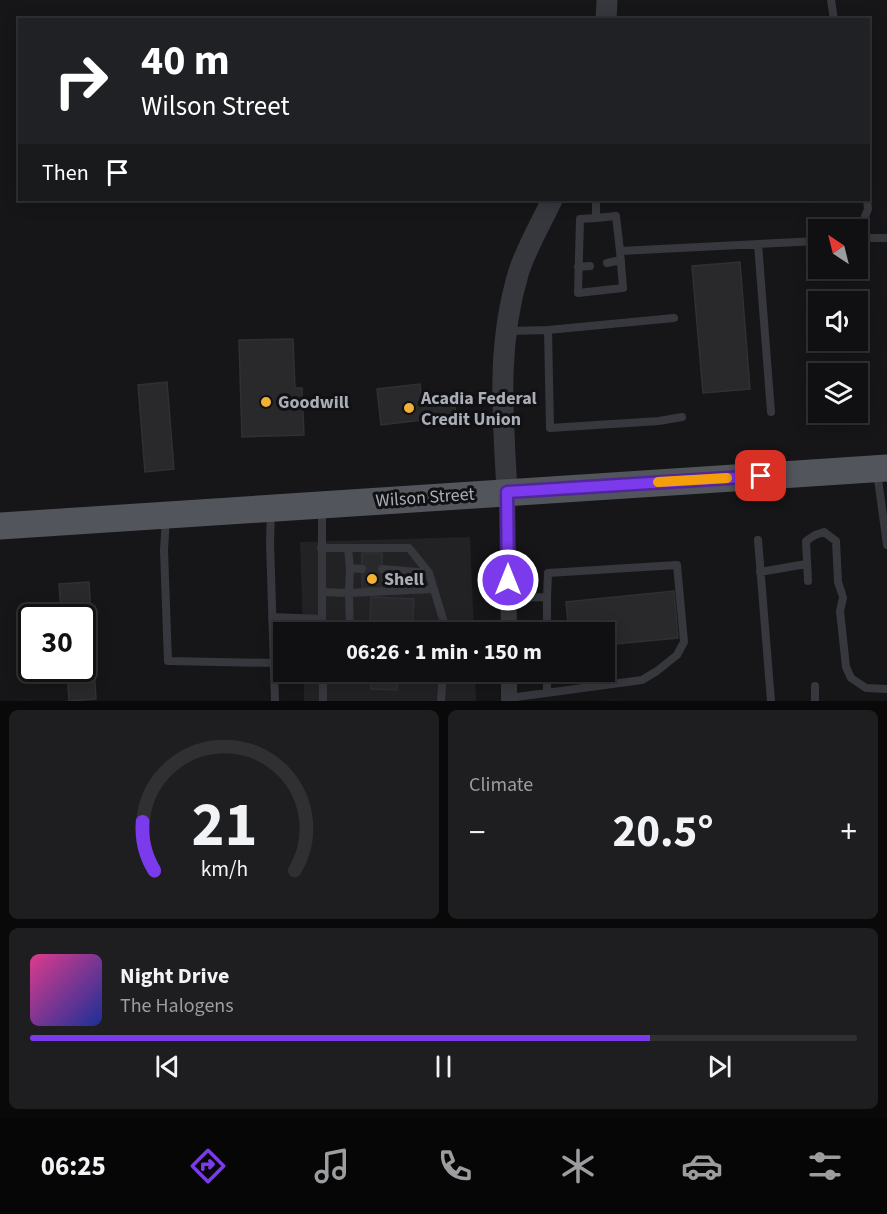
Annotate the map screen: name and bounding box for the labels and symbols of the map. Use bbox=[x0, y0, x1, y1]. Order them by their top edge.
north arrow bbox=[808, 219, 868, 279]
place label: Acadia Federal Credit Union bbox=[420, 386, 537, 432]
place label: Goodwill bbox=[278, 390, 349, 415]
marker: Goodwill bbox=[259, 395, 273, 409]
marker: Acadia Federal Credit Union bbox=[402, 401, 416, 415]
pin bbox=[735, 450, 786, 501]
street label: Wilson Street bbox=[375, 482, 475, 513]
position arrow bbox=[476, 548, 540, 612]
place label: Shell bbox=[384, 567, 424, 592]
marker: Shell bbox=[365, 572, 379, 586]
speed limit sign: 30 bbox=[18, 604, 96, 682]

